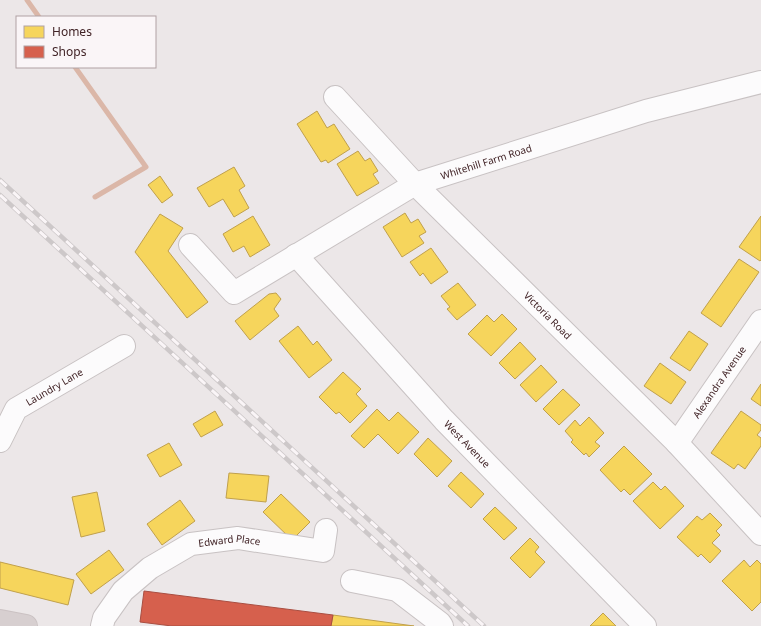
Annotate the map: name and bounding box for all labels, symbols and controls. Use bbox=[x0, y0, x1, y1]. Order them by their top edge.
legend bbox=[16, 16, 156, 68]
text: Homes bbox=[52, 23, 92, 40]
text: Shops bbox=[52, 43, 87, 60]
street label: Whitehill Farm Road bbox=[439, 141, 534, 183]
street label: Victoria Road bbox=[521, 289, 575, 342]
street label: Alexandra Avenue bbox=[689, 343, 749, 421]
street label: Laundry Lane bbox=[23, 364, 86, 409]
street label: West Avenue bbox=[441, 417, 494, 471]
street label: Edward Place bbox=[197, 531, 262, 550]

